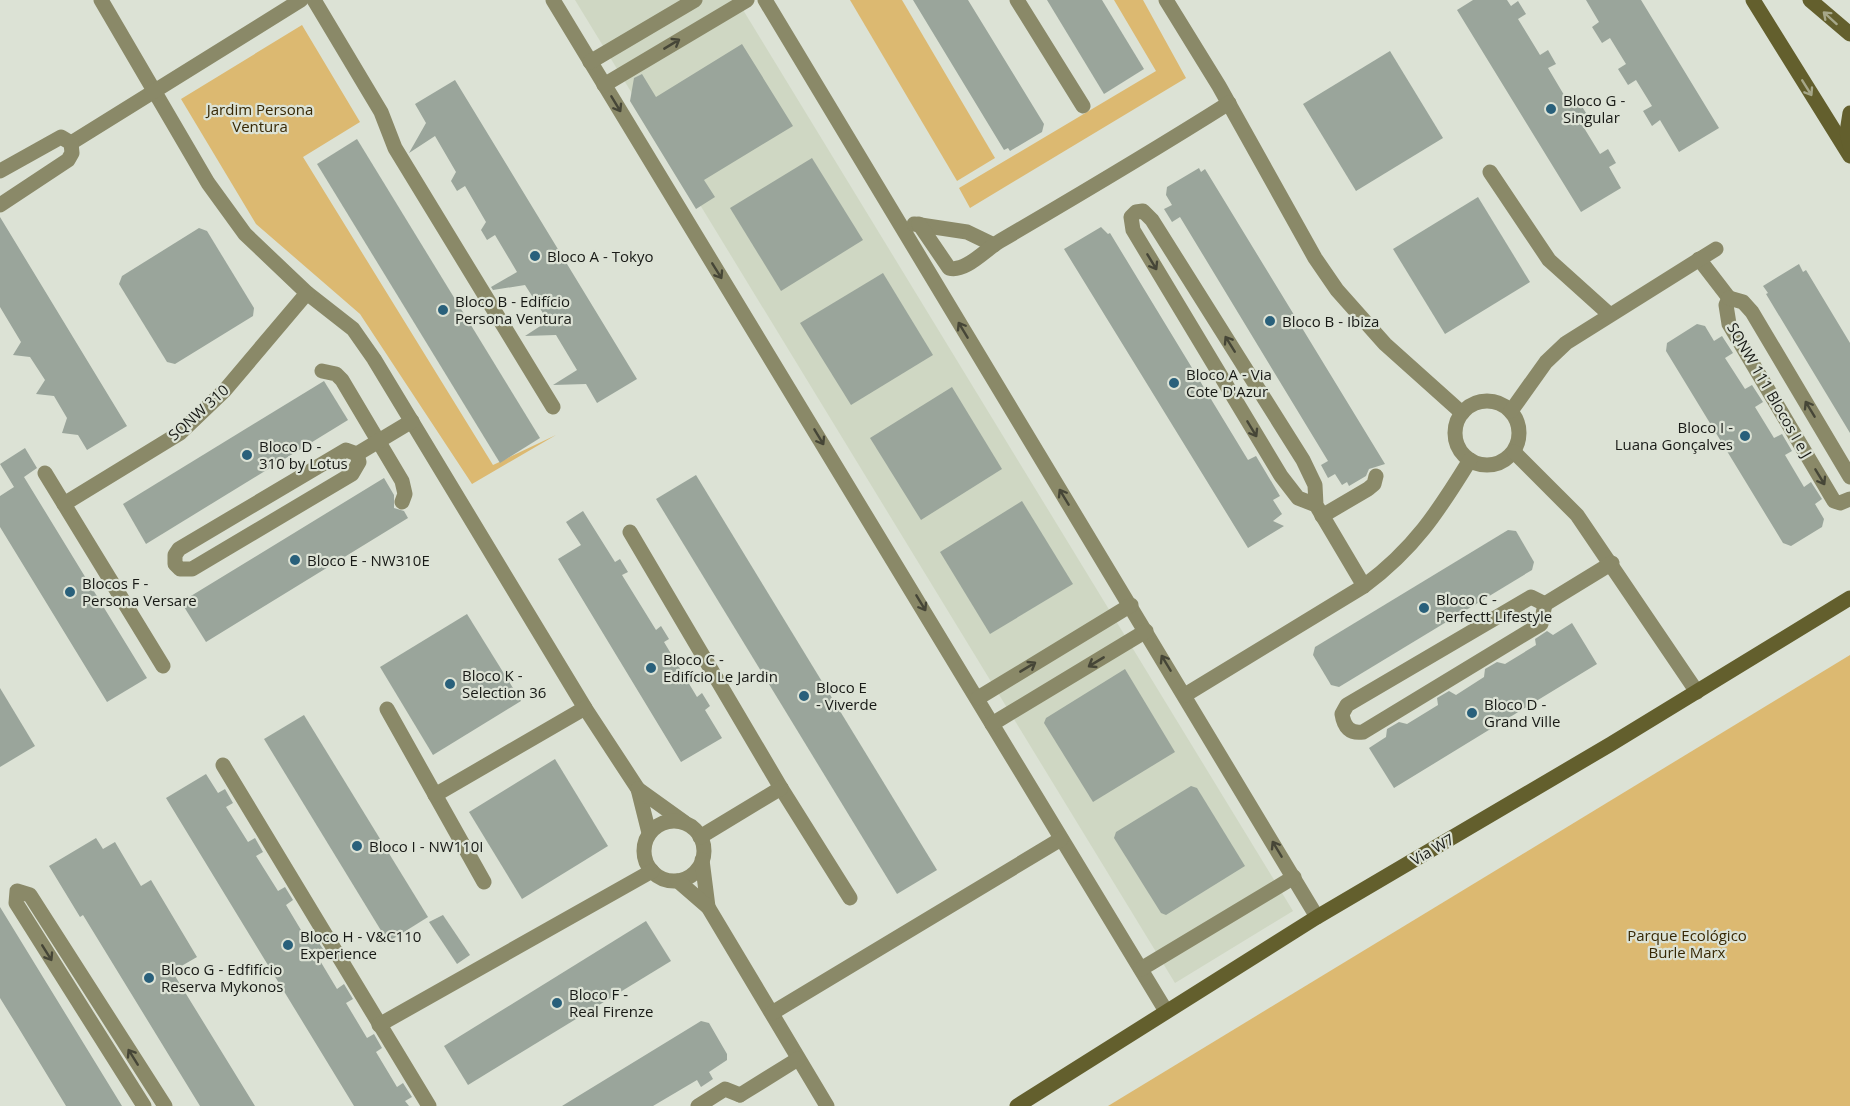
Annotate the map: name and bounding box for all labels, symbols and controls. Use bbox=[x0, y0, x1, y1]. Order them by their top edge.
one-way arrow bbox=[1823, 11, 1838, 25]
one-way arrow bbox=[663, 38, 680, 50]
one-way arrow bbox=[1802, 79, 1814, 96]
place label: Bloco G - Singular bbox=[1563, 90, 1625, 127]
one-way arrow bbox=[610, 95, 622, 112]
park label: Jardim Persona Ventura bbox=[205, 99, 313, 136]
marker: Bloco G - Singular bbox=[1544, 102, 1558, 116]
place label: Bloco A - Tokyo bbox=[547, 246, 653, 266]
marker: Bloco A - Tokyo bbox=[528, 249, 542, 263]
one-way arrow bbox=[1146, 253, 1158, 270]
one-way arrow bbox=[711, 262, 723, 279]
place label: Bloco B - Edifício Persona Ventura bbox=[455, 291, 572, 328]
marker: Bloco B - Edifício Persona Ventura bbox=[436, 303, 450, 317]
place label: Bloco B - Ibiza bbox=[1282, 311, 1379, 331]
marker: Bloco B - Ibiza bbox=[1263, 314, 1277, 328]
street label: SQNW 111 Blocos I e J bbox=[1723, 319, 1817, 461]
one-way arrow bbox=[957, 322, 969, 339]
one-way arrow bbox=[1224, 336, 1236, 353]
place label: Bloco A - Via Cote D'Azur bbox=[1186, 364, 1272, 401]
marker: Bloco A - Via Cote D'Azur bbox=[1167, 376, 1181, 390]
street label: SQNW 310 bbox=[164, 380, 232, 444]
one-way arrow bbox=[1803, 401, 1815, 418]
place label: Bloco I - Luana Gonçalves bbox=[1615, 417, 1733, 454]
one-way arrow bbox=[1246, 420, 1258, 437]
one-way arrow bbox=[814, 428, 826, 445]
marker: Bloco I - Luana Gonçalves bbox=[1738, 429, 1752, 443]
place label: Bloco D - 310 by Lotus bbox=[259, 436, 348, 473]
marker: Bloco D - 310 by Lotus bbox=[240, 448, 254, 462]
one-way arrow bbox=[1815, 468, 1827, 485]
one-way arrow bbox=[1058, 489, 1070, 506]
place label: Bloco E - NW310E bbox=[307, 550, 430, 570]
marker: Bloco E - NW310E bbox=[288, 553, 302, 567]
place label: Blocos F - Persona Versare bbox=[82, 573, 197, 610]
marker: Blocos F - Persona Versare bbox=[63, 585, 77, 599]
place label: Bloco C - Perfectt Lifestyle bbox=[1436, 589, 1552, 626]
one-way arrow bbox=[915, 594, 927, 611]
marker: Bloco C - Perfectt Lifestyle bbox=[1417, 601, 1431, 615]
place label: Bloco C - Edifício Le Jardin bbox=[663, 649, 778, 686]
one-way arrow bbox=[1159, 655, 1171, 672]
one-way arrow bbox=[1088, 656, 1105, 668]
marker: Bloco C - Edifício Le Jardin bbox=[644, 661, 658, 675]
one-way arrow bbox=[1019, 661, 1036, 673]
place label: Bloco K - Selection 36 bbox=[462, 665, 546, 702]
marker: Bloco K - Selection 36 bbox=[443, 677, 457, 691]
place label: Bloco E - Viverde bbox=[816, 677, 877, 714]
marker: Bloco E - Viverde bbox=[797, 689, 811, 703]
place label: Bloco D - Grand Ville bbox=[1484, 694, 1560, 731]
marker: Bloco D - Grand Ville bbox=[1465, 706, 1479, 720]
street label: Via W7 bbox=[1406, 828, 1458, 870]
place label: Bloco I - NW110I bbox=[369, 836, 483, 856]
marker: Bloco I - NW110I bbox=[350, 839, 364, 853]
one-way arrow bbox=[1270, 841, 1282, 858]
park label: Parque Ecológico Burle Marx bbox=[1627, 925, 1747, 962]
place label: Bloco H - V&C110 Experience bbox=[300, 926, 421, 963]
marker: Bloco H - V&C110 Experience bbox=[281, 938, 295, 952]
one-way arrow bbox=[41, 944, 53, 961]
place label: Bloco G - Edfifício Reserva Mykonos bbox=[161, 959, 283, 996]
marker: Bloco G - Edfifício Reserva Mykonos bbox=[142, 971, 156, 985]
place label: Bloco F - Real Firenze bbox=[569, 984, 653, 1021]
marker: Bloco F - Real Firenze bbox=[550, 996, 564, 1010]
one-way arrow bbox=[127, 1049, 139, 1066]

